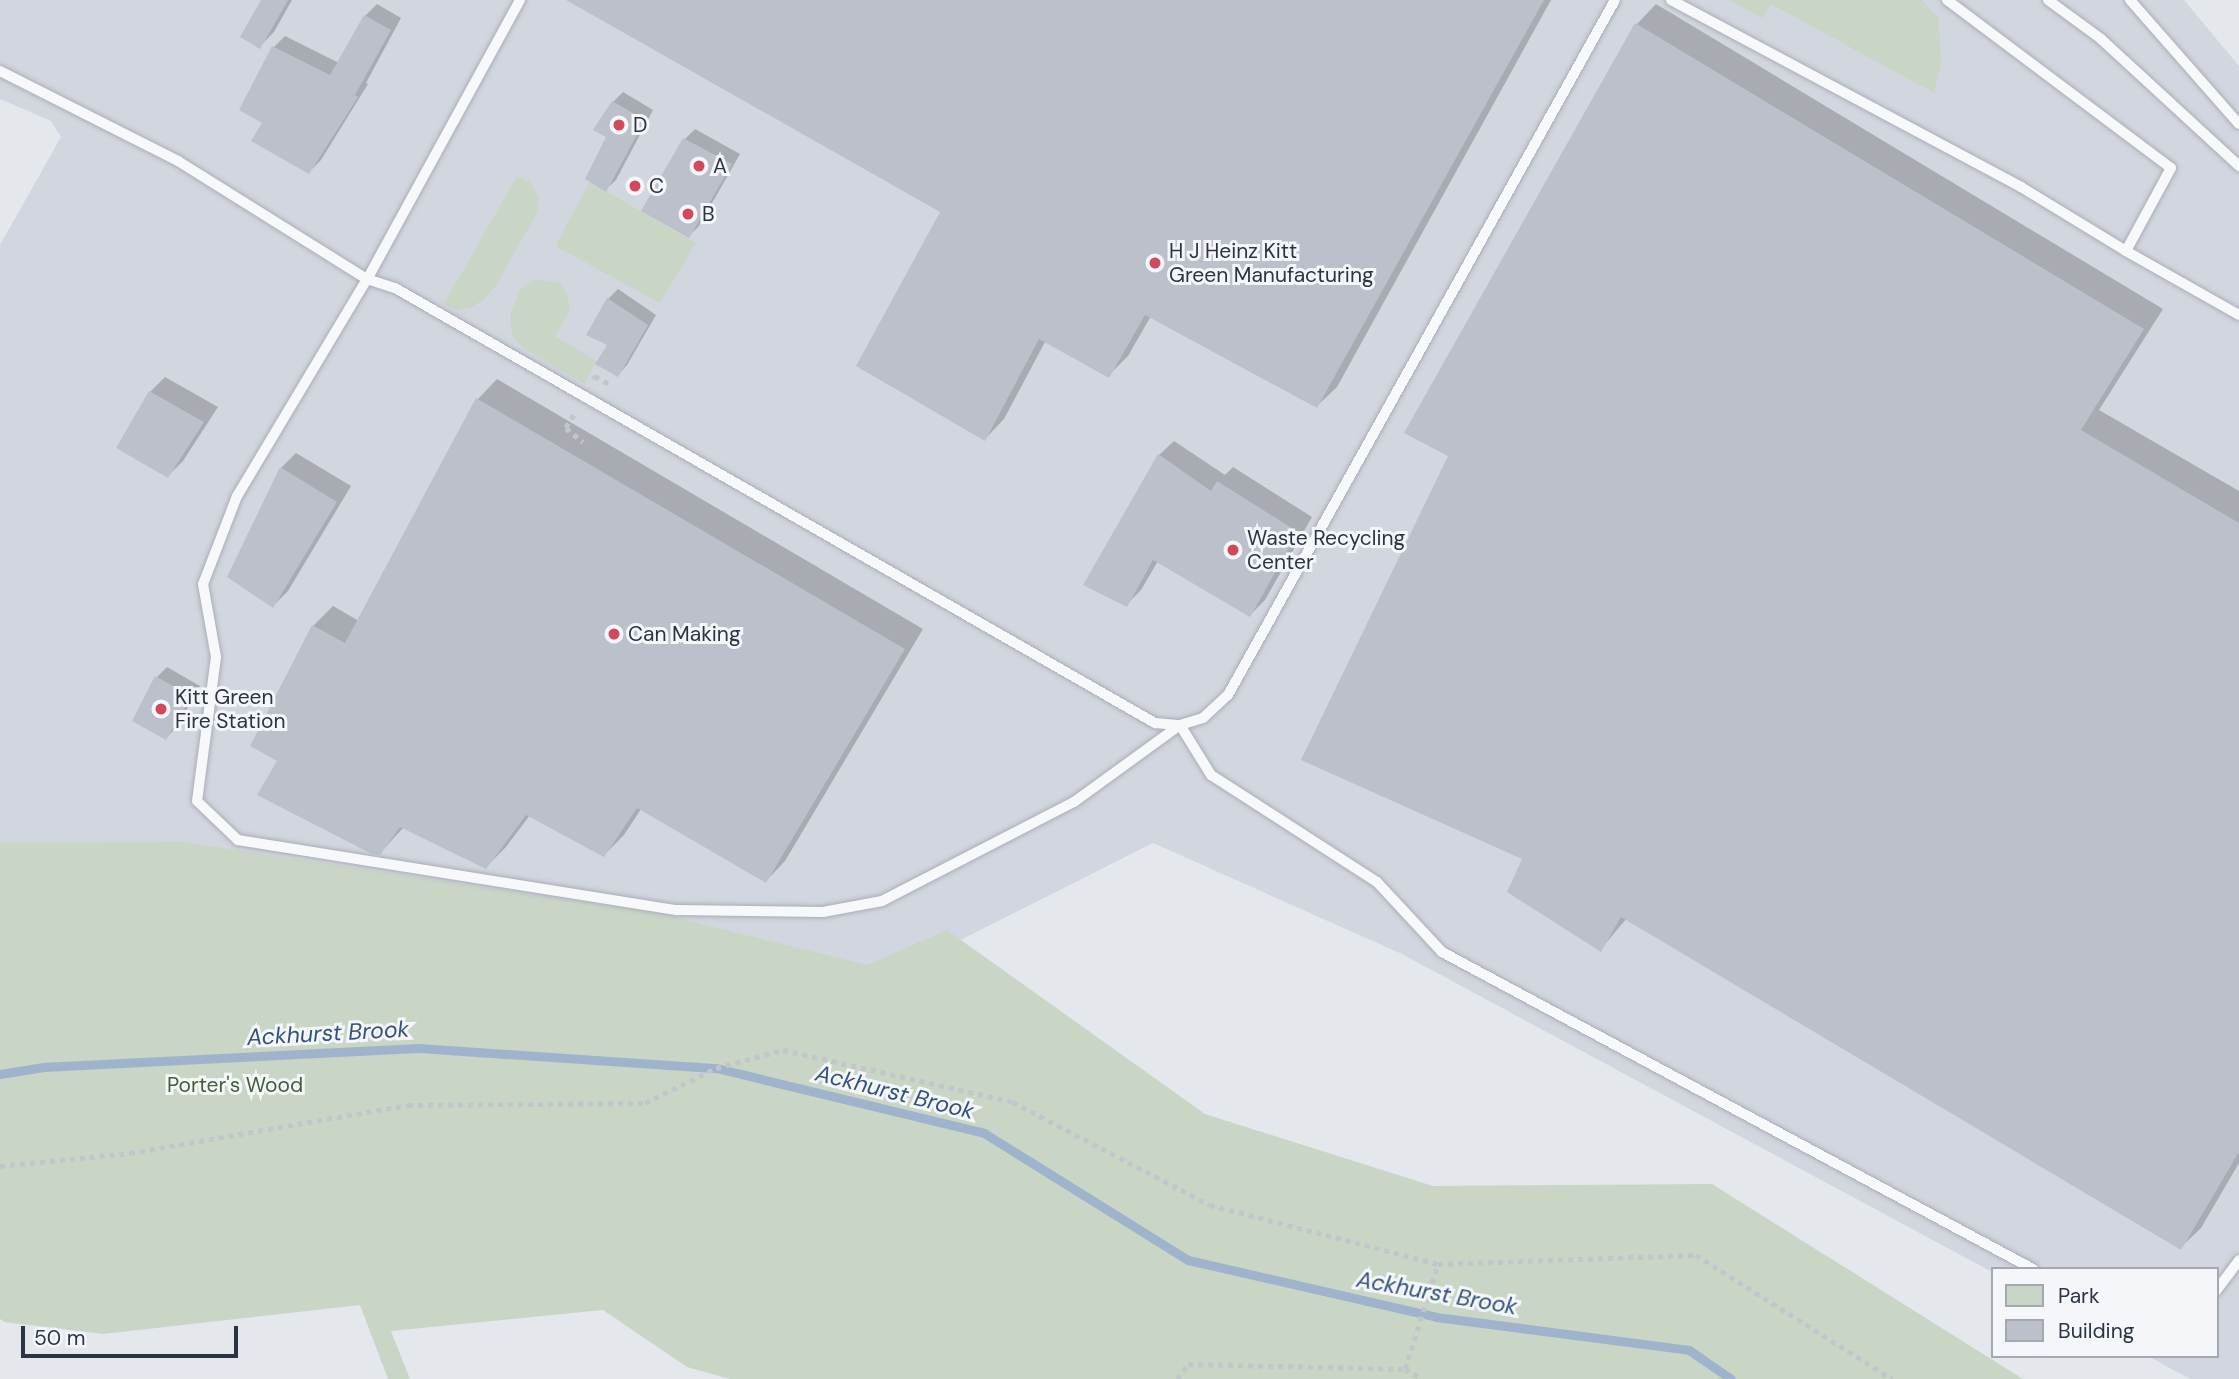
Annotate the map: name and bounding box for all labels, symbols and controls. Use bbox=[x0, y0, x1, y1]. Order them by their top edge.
place label: D bbox=[633, 112, 647, 138]
marker: D bbox=[611, 117, 627, 133]
place label: A bbox=[713, 153, 727, 179]
marker: A bbox=[691, 158, 707, 174]
place label: C bbox=[649, 173, 664, 199]
marker: C bbox=[627, 178, 643, 194]
place label: B bbox=[702, 201, 715, 227]
marker: B bbox=[680, 206, 696, 222]
place label: H J Heinz Kitt Green Manufacturing bbox=[1169, 238, 1374, 288]
marker: H J Heinz Kitt Green Manufacturing bbox=[1147, 255, 1163, 271]
place label: Waste Recycling Center bbox=[1247, 525, 1405, 575]
marker: Waste Recycling Center bbox=[1225, 542, 1241, 558]
place label: Can Making bbox=[628, 621, 741, 647]
marker: Can Making bbox=[606, 626, 622, 642]
place label: Kitt Green Fire Station bbox=[175, 684, 285, 734]
marker: Kitt Green Fire Station bbox=[153, 701, 169, 717]
water label: Ackhurst Brook bbox=[246, 1015, 410, 1051]
water label: Ackhurst Brook bbox=[813, 1059, 977, 1125]
park label: Porter's Wood bbox=[167, 1072, 303, 1098]
water label: Ackhurst Brook bbox=[1355, 1265, 1519, 1321]
legend bbox=[1990, 1267, 2218, 1358]
text: Park bbox=[2058, 1282, 2099, 1310]
scale bar bbox=[24, 1312, 242, 1356]
text: Building bbox=[2058, 1317, 2134, 1345]
text: 50 m bbox=[34, 1324, 85, 1352]

